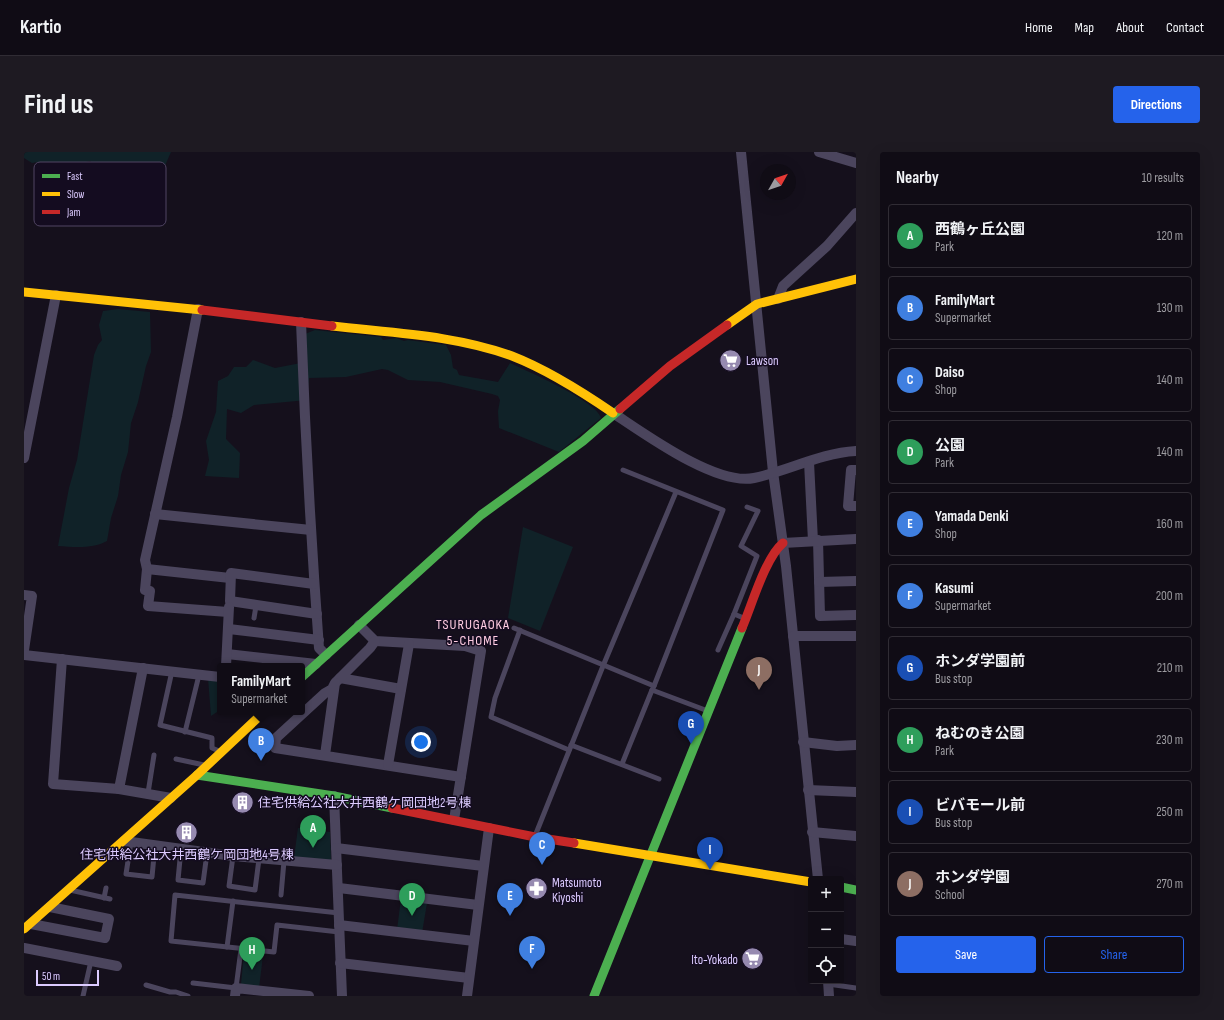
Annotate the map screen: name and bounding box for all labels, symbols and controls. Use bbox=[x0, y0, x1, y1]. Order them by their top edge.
text: Kartio bbox=[20, 16, 62, 39]
text: Home bbox=[1025, 19, 1053, 36]
text: Map bbox=[1075, 19, 1094, 36]
text: About bbox=[1116, 19, 1144, 36]
text: Contact bbox=[1166, 19, 1204, 36]
button: Directions bbox=[1113, 86, 1200, 123]
text: Find us bbox=[24, 88, 93, 121]
legend bbox=[34, 162, 166, 226]
north arrow bbox=[760, 164, 796, 200]
text: Nearby bbox=[896, 168, 939, 188]
text: Fast bbox=[67, 170, 83, 183]
text: 10 results bbox=[1142, 170, 1184, 186]
text: Slow bbox=[67, 188, 84, 201]
text: Jam bbox=[66, 206, 81, 219]
text: 西鶴ヶ丘公園 bbox=[935, 220, 1025, 239]
text: A bbox=[907, 228, 913, 244]
text: 120 m bbox=[1157, 228, 1183, 244]
text: Park bbox=[935, 239, 954, 255]
text: FamilyMart bbox=[935, 291, 995, 310]
text: B bbox=[907, 300, 913, 316]
text: 130 m bbox=[1157, 300, 1183, 316]
text: Supermarket bbox=[935, 310, 991, 326]
supermarket icon: Lawson bbox=[718, 347, 744, 373]
place label: Lawson bbox=[746, 353, 779, 369]
text: Daiso bbox=[935, 363, 964, 382]
text: C bbox=[907, 372, 913, 388]
text: 140 m bbox=[1157, 372, 1183, 388]
text: Shop bbox=[935, 382, 957, 398]
text: 公園 bbox=[935, 436, 965, 455]
text: D bbox=[907, 444, 913, 460]
text: 140 m bbox=[1157, 444, 1183, 460]
text: Park bbox=[935, 455, 954, 471]
text: Yamada Denki bbox=[935, 507, 1009, 526]
text: E bbox=[907, 516, 913, 532]
text: 160 m bbox=[1157, 516, 1183, 532]
text: Shop bbox=[935, 526, 957, 542]
text: Kasumi bbox=[935, 579, 974, 598]
text: F bbox=[907, 588, 913, 604]
text: 200 m bbox=[1156, 588, 1183, 604]
text: Supermarket bbox=[935, 598, 991, 614]
district label: TSURUGAOKA 5-CHOME bbox=[436, 616, 510, 649]
text: ホンダ学園前 bbox=[935, 652, 1025, 671]
pin: J bbox=[746, 657, 772, 690]
text: G bbox=[907, 660, 913, 676]
text: 210 m bbox=[1157, 660, 1183, 676]
popup bbox=[217, 663, 305, 715]
text: Bus stop bbox=[935, 671, 972, 687]
text: FamilyMart bbox=[231, 672, 291, 691]
text: Supermarket bbox=[231, 691, 288, 707]
pin: G bbox=[678, 711, 704, 744]
text: ねむのき公園 bbox=[935, 724, 1025, 743]
pin: B bbox=[248, 728, 274, 761]
your location bbox=[411, 732, 431, 752]
text: H bbox=[907, 732, 913, 748]
text: 230 m bbox=[1156, 732, 1183, 748]
text: Park bbox=[935, 743, 954, 759]
building icon: 住宅供給公社大井西鶴ケ岡団地2号棟 bbox=[229, 789, 255, 815]
place label: 住宅供給公社大井西鶴ケ岡団地2号棟 bbox=[258, 795, 471, 811]
text: ビバモール前 bbox=[935, 796, 1025, 815]
text: I bbox=[909, 804, 911, 820]
text: 250 m bbox=[1156, 804, 1183, 820]
pin: A bbox=[300, 815, 326, 848]
text: Bus stop bbox=[935, 815, 972, 831]
building icon: 住宅供給公社大井西鶴ケ岡団地4号棟 bbox=[174, 819, 200, 845]
pin: C bbox=[529, 832, 555, 865]
pin: I bbox=[697, 837, 723, 870]
place label: 住宅供給公社大井西鶴ケ岡団地4号棟 bbox=[80, 847, 294, 863]
text: ホンダ学園 bbox=[935, 868, 1010, 887]
place label: Matsumoto Kiyoshi bbox=[552, 875, 602, 906]
pharmacy icon: Matsumoto Kiyoshi bbox=[524, 876, 550, 902]
map controls bbox=[808, 876, 844, 984]
button: + bbox=[808, 876, 844, 912]
text: J bbox=[909, 876, 911, 892]
text: 270 m bbox=[1156, 876, 1183, 892]
pin: D bbox=[399, 883, 425, 916]
pin: E bbox=[497, 883, 523, 916]
text: School bbox=[935, 887, 965, 903]
button: − bbox=[808, 912, 844, 948]
pin: F bbox=[519, 936, 545, 969]
button: Save bbox=[896, 936, 1036, 973]
button: Share bbox=[1044, 936, 1184, 973]
pin: H bbox=[239, 937, 265, 970]
supermarket icon: Ito-Yokado bbox=[740, 946, 766, 972]
button: locate bbox=[808, 948, 844, 984]
place label: Ito-Yokado bbox=[691, 952, 738, 968]
scale bar bbox=[36, 968, 99, 987]
text: 50 m bbox=[42, 970, 60, 983]

